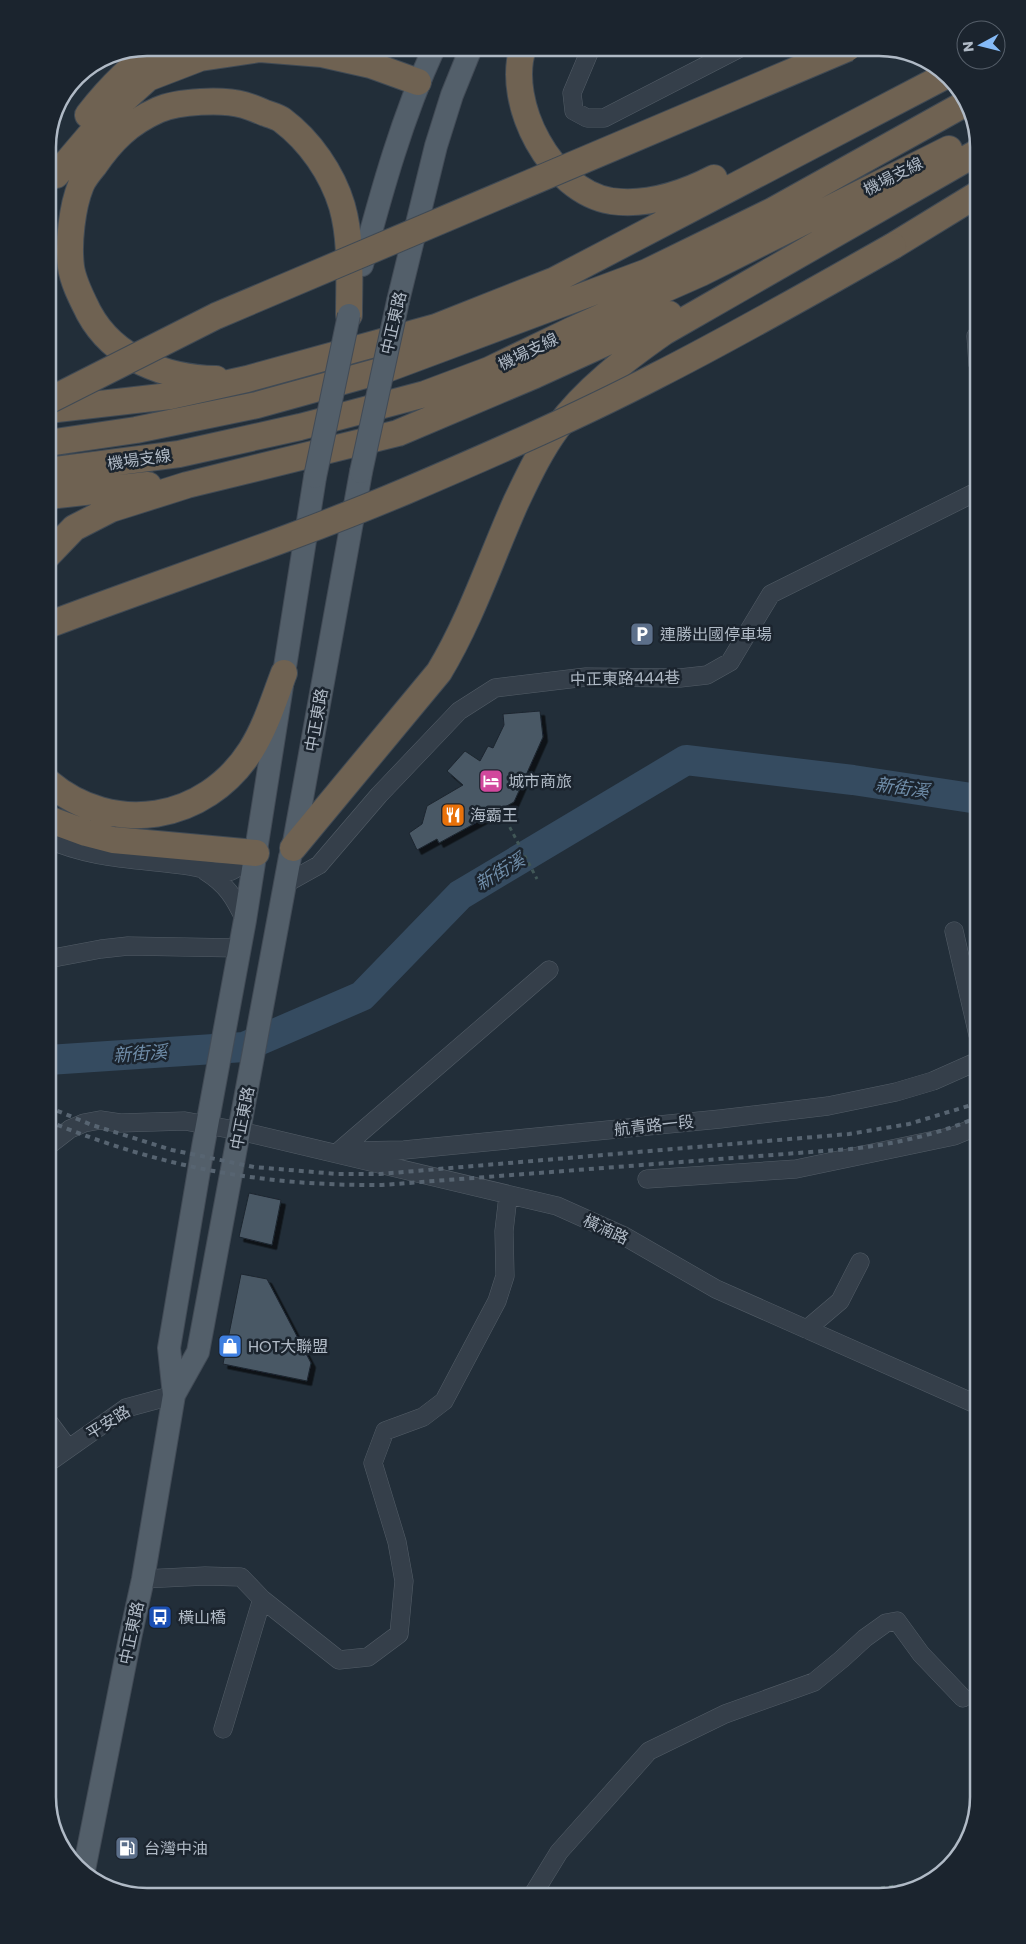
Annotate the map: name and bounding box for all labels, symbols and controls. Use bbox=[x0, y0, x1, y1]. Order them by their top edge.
north arrow bbox=[956, 20, 1006, 70]
text: N bbox=[958, 40, 979, 53]
street label: 機場支線 bbox=[859, 152, 927, 201]
street label: 中正東路 bbox=[375, 289, 412, 357]
street label: 機場支線 bbox=[494, 327, 562, 376]
street label: 機場支線 bbox=[106, 444, 172, 475]
parking icon: 連勝出國停車場 bbox=[629, 621, 655, 647]
place label: 連勝出國停車場 bbox=[660, 623, 772, 646]
street label: 中正東路444巷 bbox=[570, 666, 680, 691]
street label: 中正東路 bbox=[300, 687, 333, 754]
hotel icon: 城市商旅 bbox=[478, 768, 504, 794]
place label: 城市商旅 bbox=[508, 770, 572, 793]
water label: 新街溪 bbox=[874, 771, 934, 804]
restaurant icon: 海霸王 bbox=[440, 802, 466, 828]
place label: 海霸王 bbox=[470, 804, 518, 827]
water label: 新街溪 bbox=[470, 845, 532, 896]
water label: 新街溪 bbox=[112, 1039, 171, 1068]
street label: 中正東路 bbox=[225, 1084, 260, 1152]
street label: 航青路一段 bbox=[613, 1110, 695, 1141]
street label: 橫湳路 bbox=[579, 1209, 632, 1250]
shop icon: HOT大聯盟 bbox=[217, 1333, 243, 1359]
place label: HOT大聯盟 bbox=[248, 1335, 328, 1358]
street label: 平安路 bbox=[82, 1400, 135, 1445]
street label: 中正東路 bbox=[114, 1599, 149, 1667]
bus stop icon: 橫山橋 bbox=[147, 1604, 173, 1630]
place label: 橫山橋 bbox=[178, 1606, 226, 1629]
fuel station icon: 台灣中油 bbox=[114, 1835, 140, 1861]
place label: 台灣中油 bbox=[144, 1837, 208, 1860]

